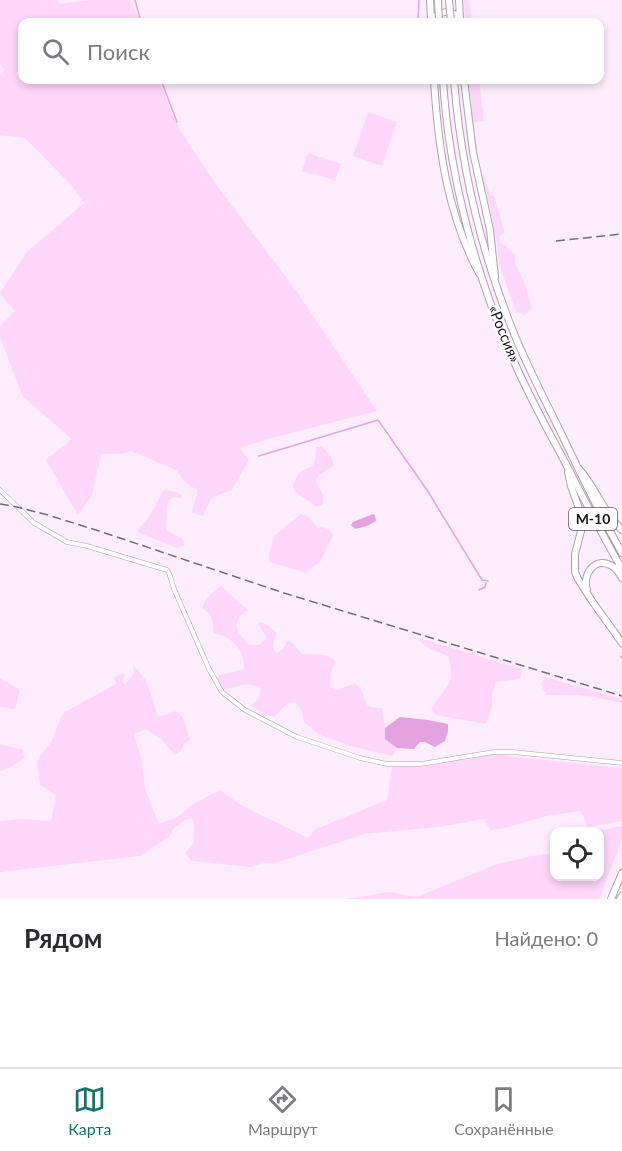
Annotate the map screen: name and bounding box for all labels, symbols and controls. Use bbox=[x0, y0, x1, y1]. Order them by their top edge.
search box bbox=[18, 18, 604, 84]
icon: search bbox=[39, 35, 72, 68]
text: Поиск bbox=[87, 38, 150, 65]
street label: «Россия» bbox=[485, 302, 525, 365]
road number: М-10 bbox=[569, 508, 617, 530]
map controls bbox=[550, 827, 604, 881]
button: locate bbox=[550, 827, 604, 881]
text: Рядом bbox=[24, 922, 102, 954]
text: Найдено: 0 bbox=[495, 926, 598, 950]
tab: Карта bbox=[68, 1083, 111, 1138]
tab: Маршрут bbox=[248, 1083, 318, 1138]
tab: Сохранённые bbox=[454, 1083, 554, 1138]

